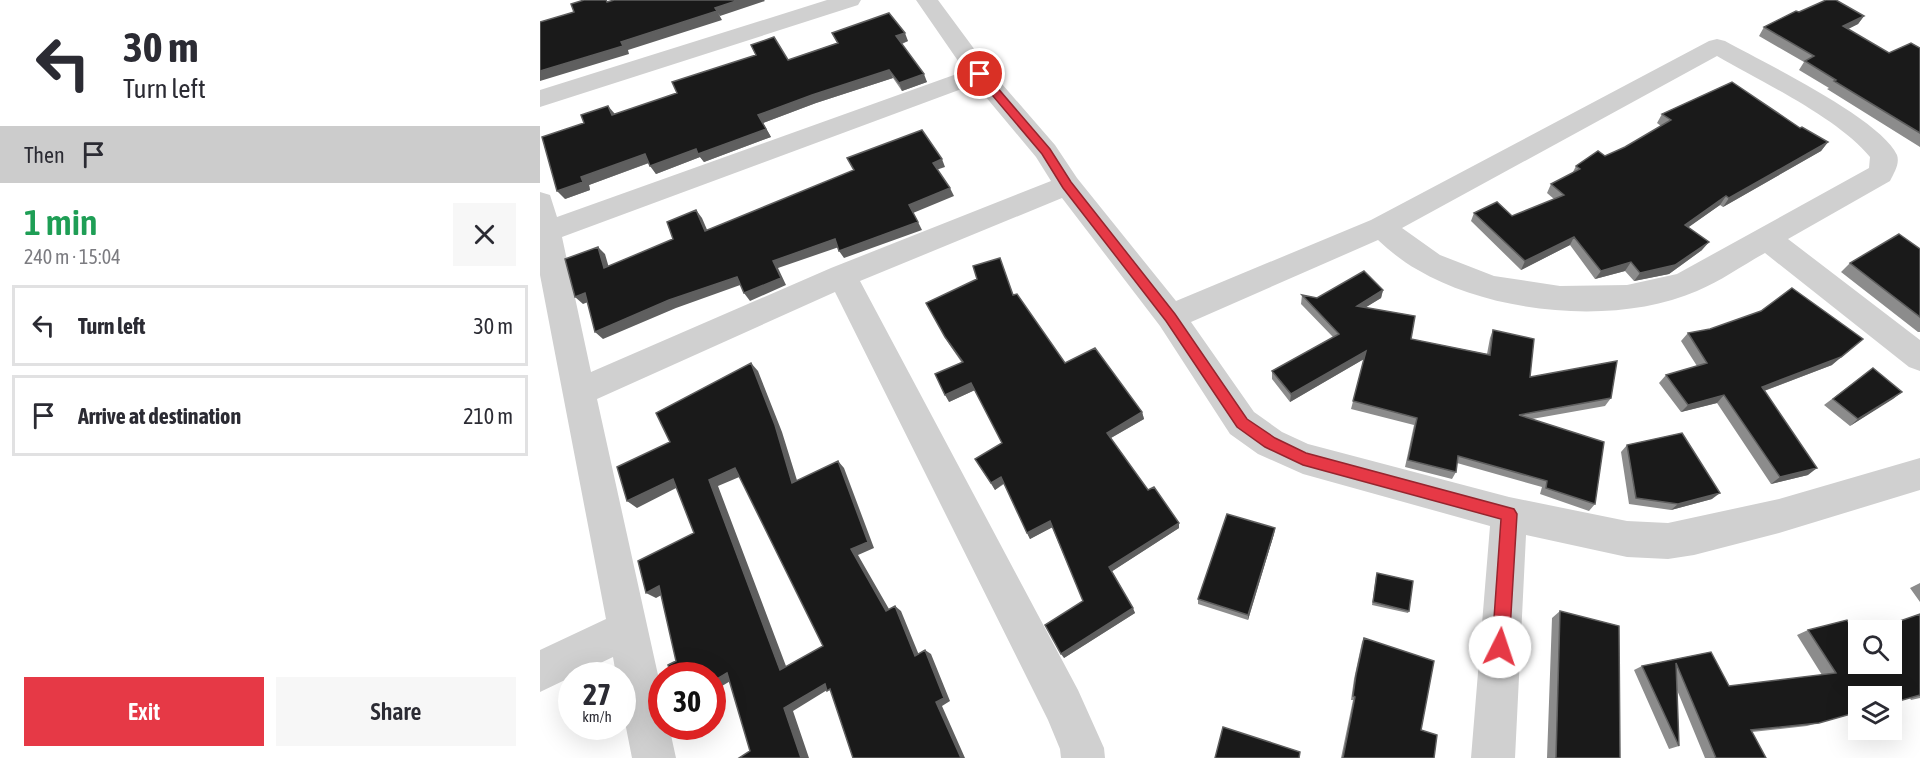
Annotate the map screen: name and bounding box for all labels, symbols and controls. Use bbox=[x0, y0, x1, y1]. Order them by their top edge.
text: 30 m bbox=[123, 23, 198, 71]
icon: left bbox=[24, 24, 102, 102]
pin bbox=[954, 48, 1005, 99]
icon: arrive bbox=[963, 57, 996, 90]
text: Turn left bbox=[123, 73, 206, 104]
icon: arrive bbox=[77, 138, 110, 171]
text: Then bbox=[24, 142, 65, 168]
text: 1 min bbox=[24, 201, 98, 243]
button: close bbox=[453, 203, 516, 266]
text: 240 m · 15:04 bbox=[24, 245, 121, 268]
icon: left bbox=[27, 309, 60, 342]
text: Turn left bbox=[78, 313, 145, 339]
text: 30 m bbox=[473, 313, 513, 339]
icon: arrive bbox=[27, 399, 60, 432]
text: Arrive at destination bbox=[78, 403, 241, 429]
text: 210 m bbox=[463, 403, 513, 429]
position arrow bbox=[1468, 615, 1532, 679]
map controls bbox=[1848, 620, 1902, 740]
button: search bbox=[1848, 620, 1902, 674]
speed limit sign: 30 bbox=[648, 662, 726, 740]
button: Exit bbox=[24, 677, 264, 746]
button: Share bbox=[276, 677, 516, 746]
text: 27 bbox=[583, 677, 611, 711]
button: layers bbox=[1848, 686, 1902, 740]
text: km/h bbox=[582, 708, 612, 725]

